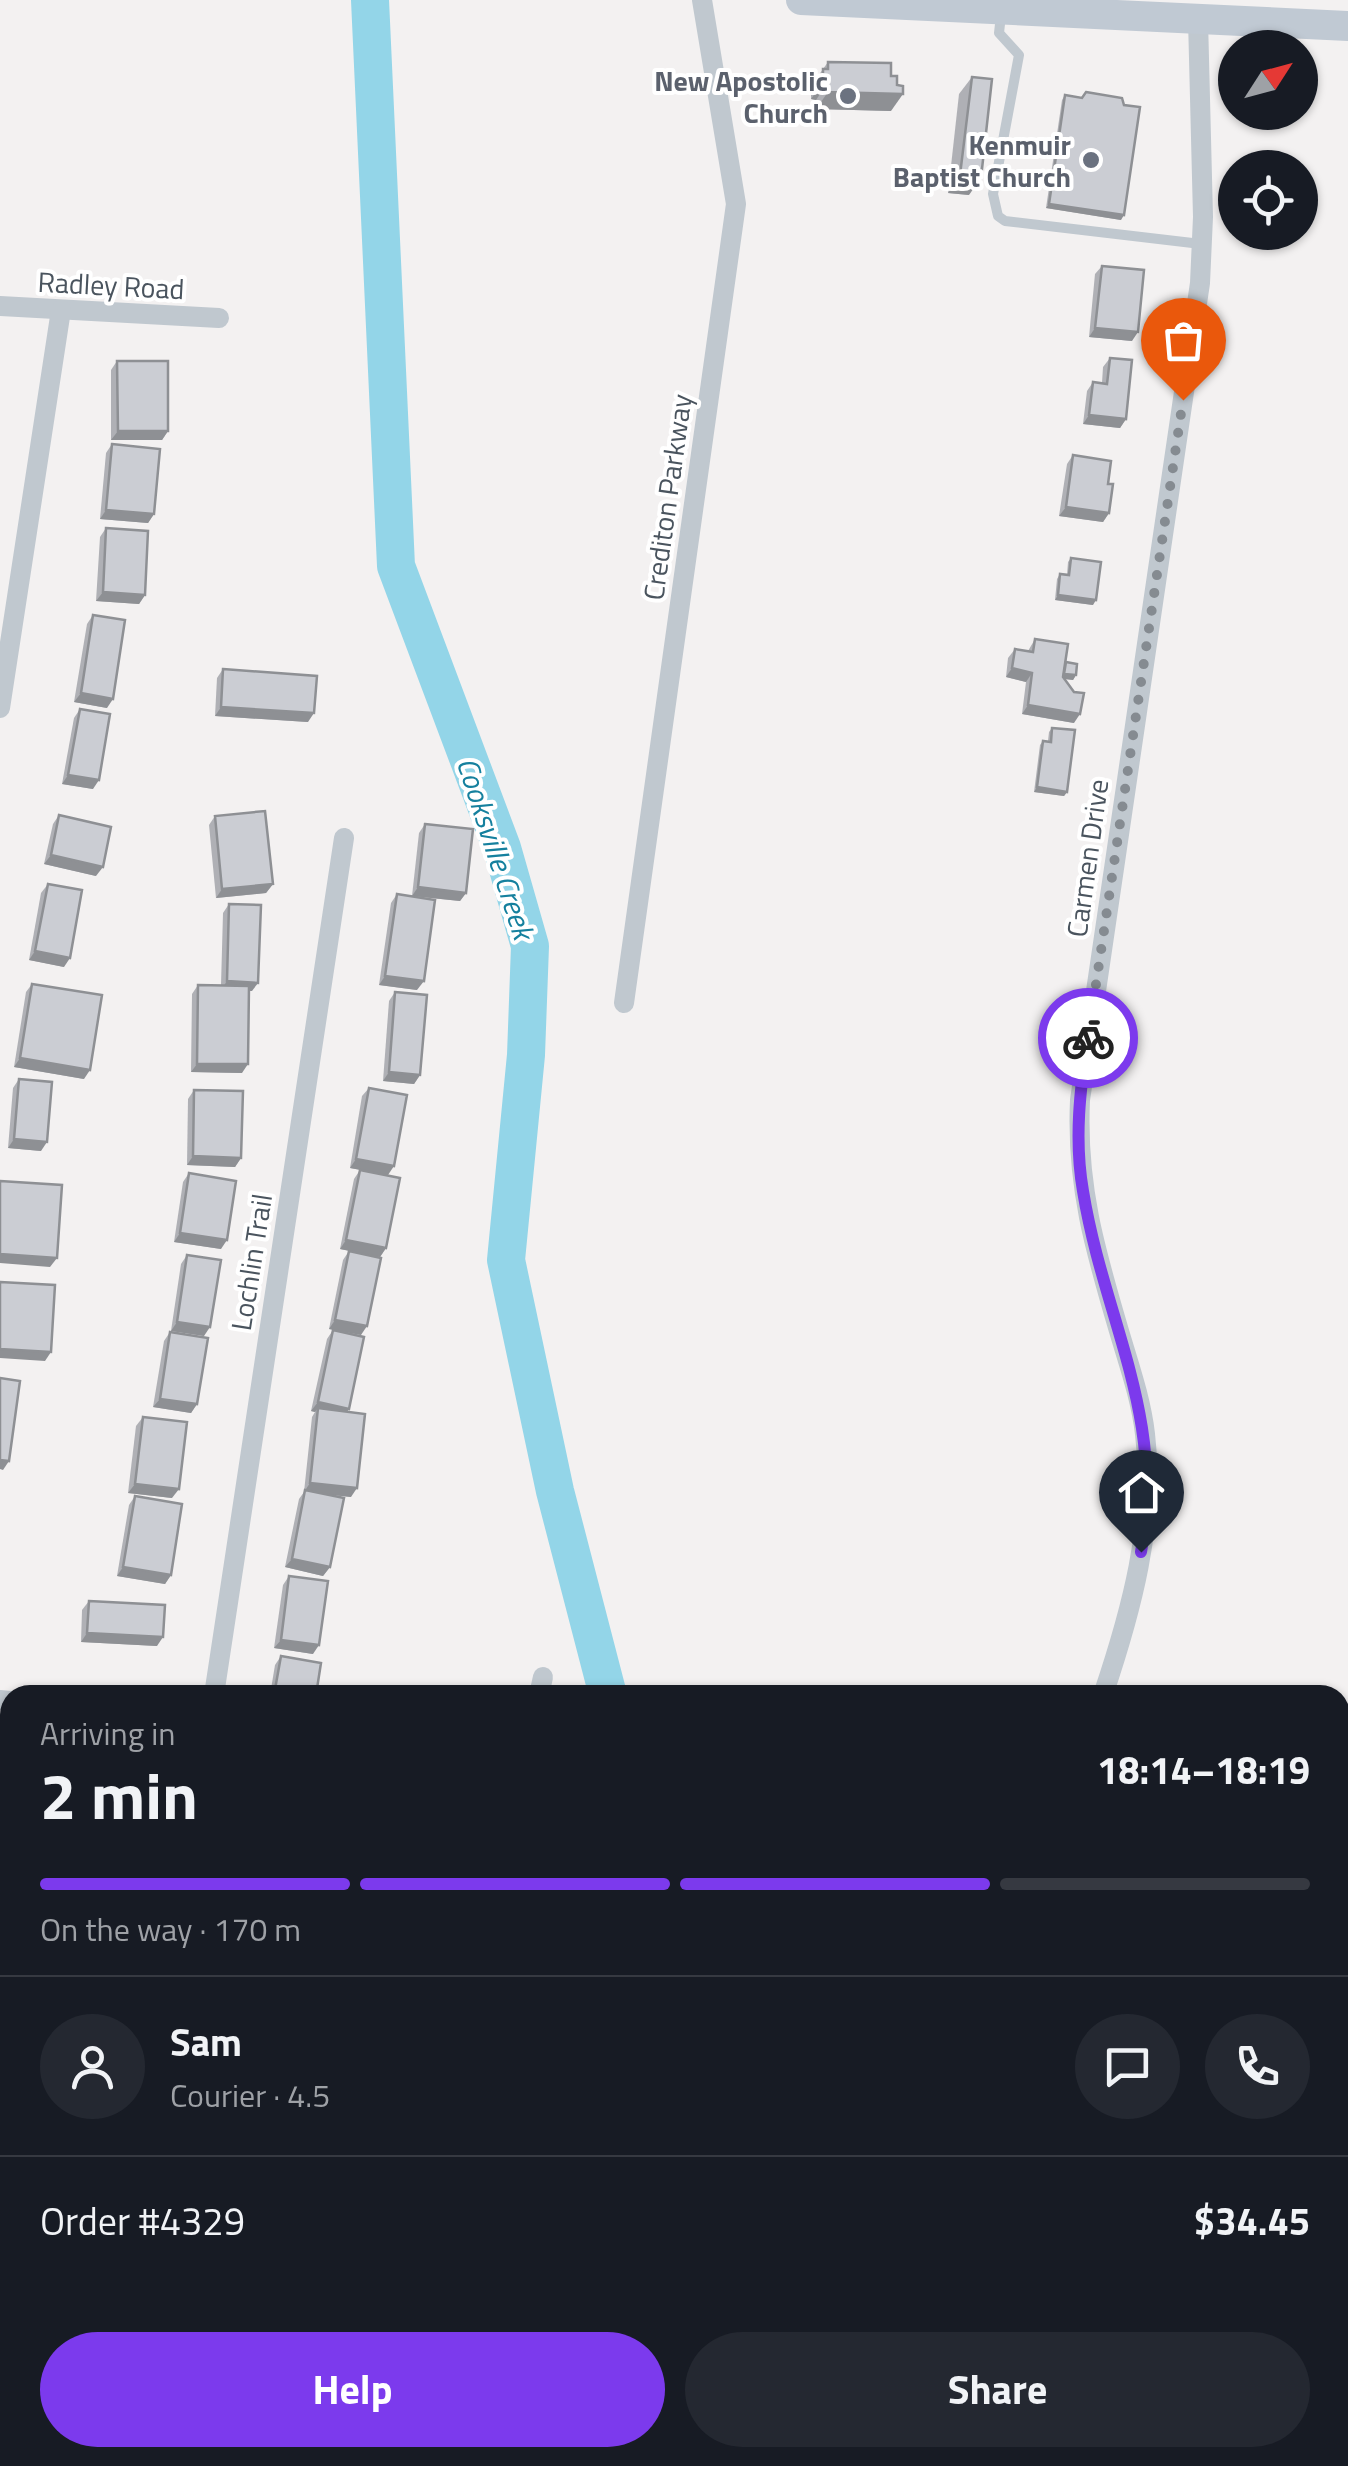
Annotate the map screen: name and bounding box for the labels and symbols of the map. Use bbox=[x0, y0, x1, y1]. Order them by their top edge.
north arrow bbox=[1218, 30, 1318, 130]
place label: New Apostolic Church bbox=[654, 59, 828, 134]
marker: New Apostolic Church bbox=[837, 85, 859, 107]
place label: Kenmuir Baptist Church bbox=[893, 123, 1071, 198]
marker: Kenmuir Baptist Church bbox=[1080, 149, 1102, 171]
street label: Radley Road bbox=[37, 260, 185, 310]
pin bbox=[1141, 298, 1226, 401]
street label: Crediton Parkway bbox=[631, 391, 703, 603]
water label: Cooksville Creek bbox=[445, 751, 548, 948]
street label: Carmen Drive bbox=[1055, 776, 1119, 940]
courier bbox=[1038, 988, 1138, 1088]
street label: Lochlin Trail bbox=[219, 1191, 283, 1333]
pin bbox=[1099, 1450, 1184, 1553]

